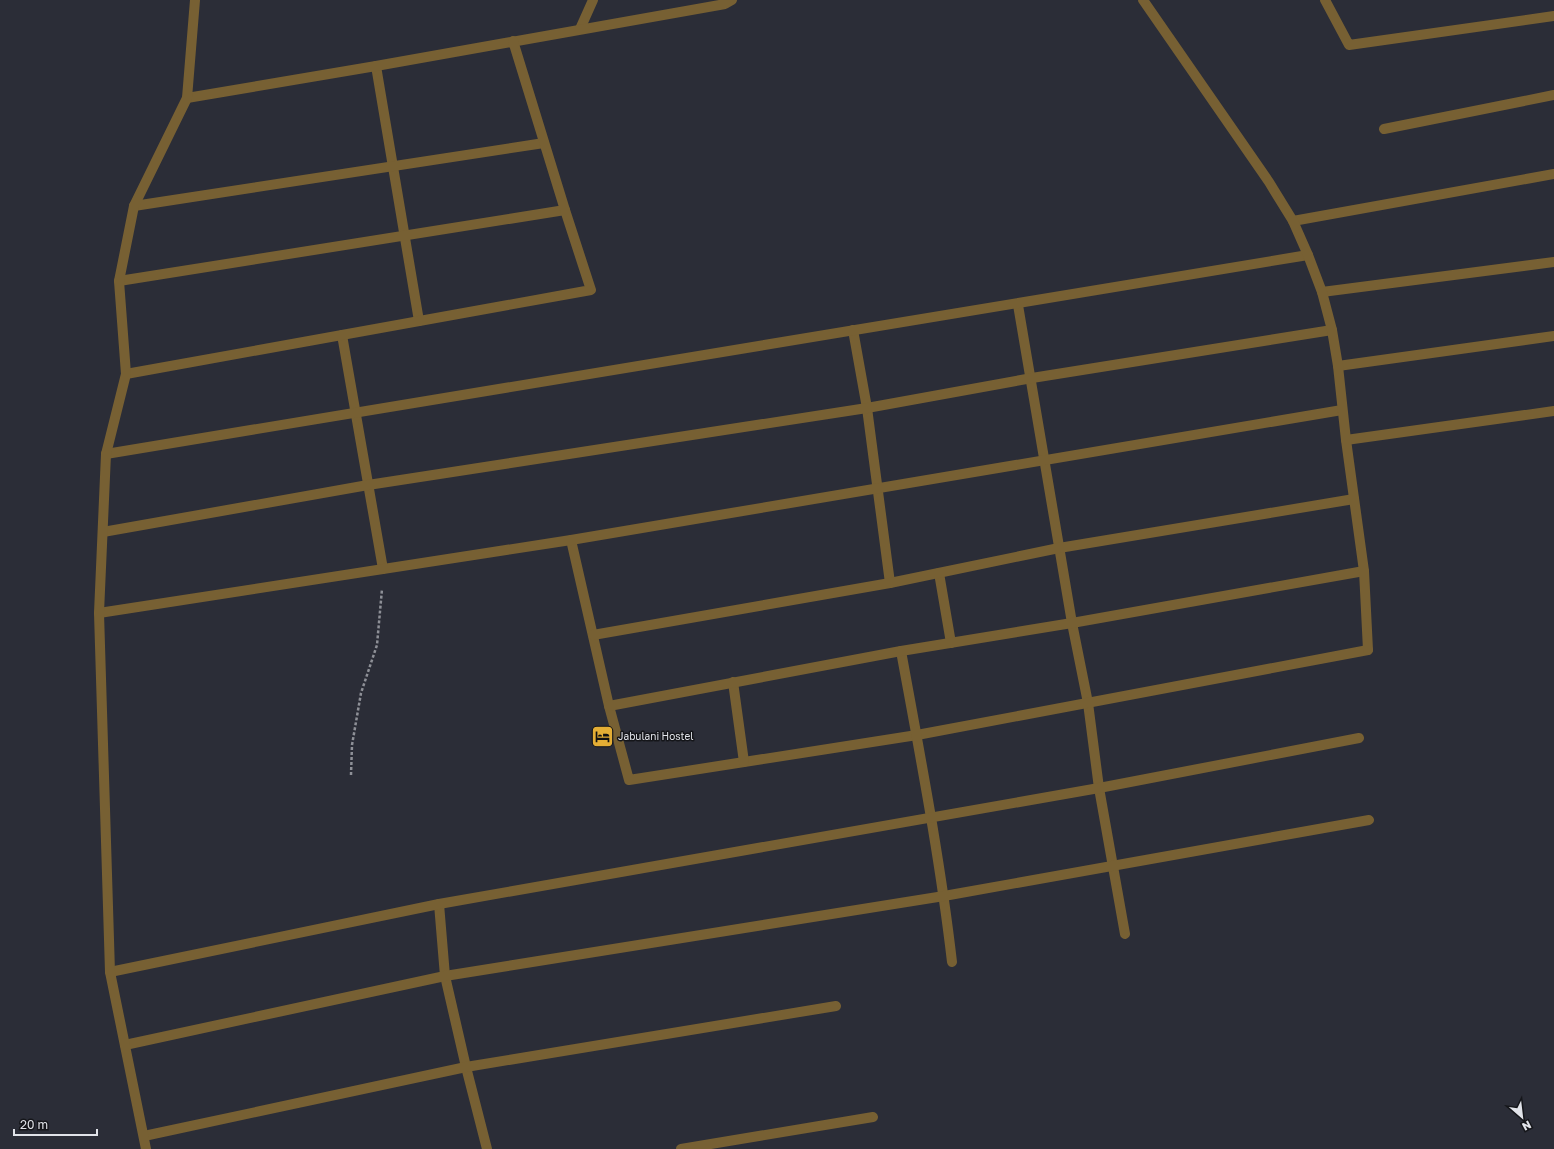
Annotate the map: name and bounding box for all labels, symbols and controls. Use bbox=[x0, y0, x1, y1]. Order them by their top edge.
hotel icon: Jabulani Hostel bbox=[589, 723, 615, 749]
place label: Jabulani Hostel bbox=[618, 730, 693, 742]
north arrow bbox=[1502, 1097, 1542, 1137]
scale bar bbox=[14, 1111, 97, 1137]
text: 20 m bbox=[20, 1117, 48, 1132]
text: N bbox=[1520, 1119, 1534, 1134]

